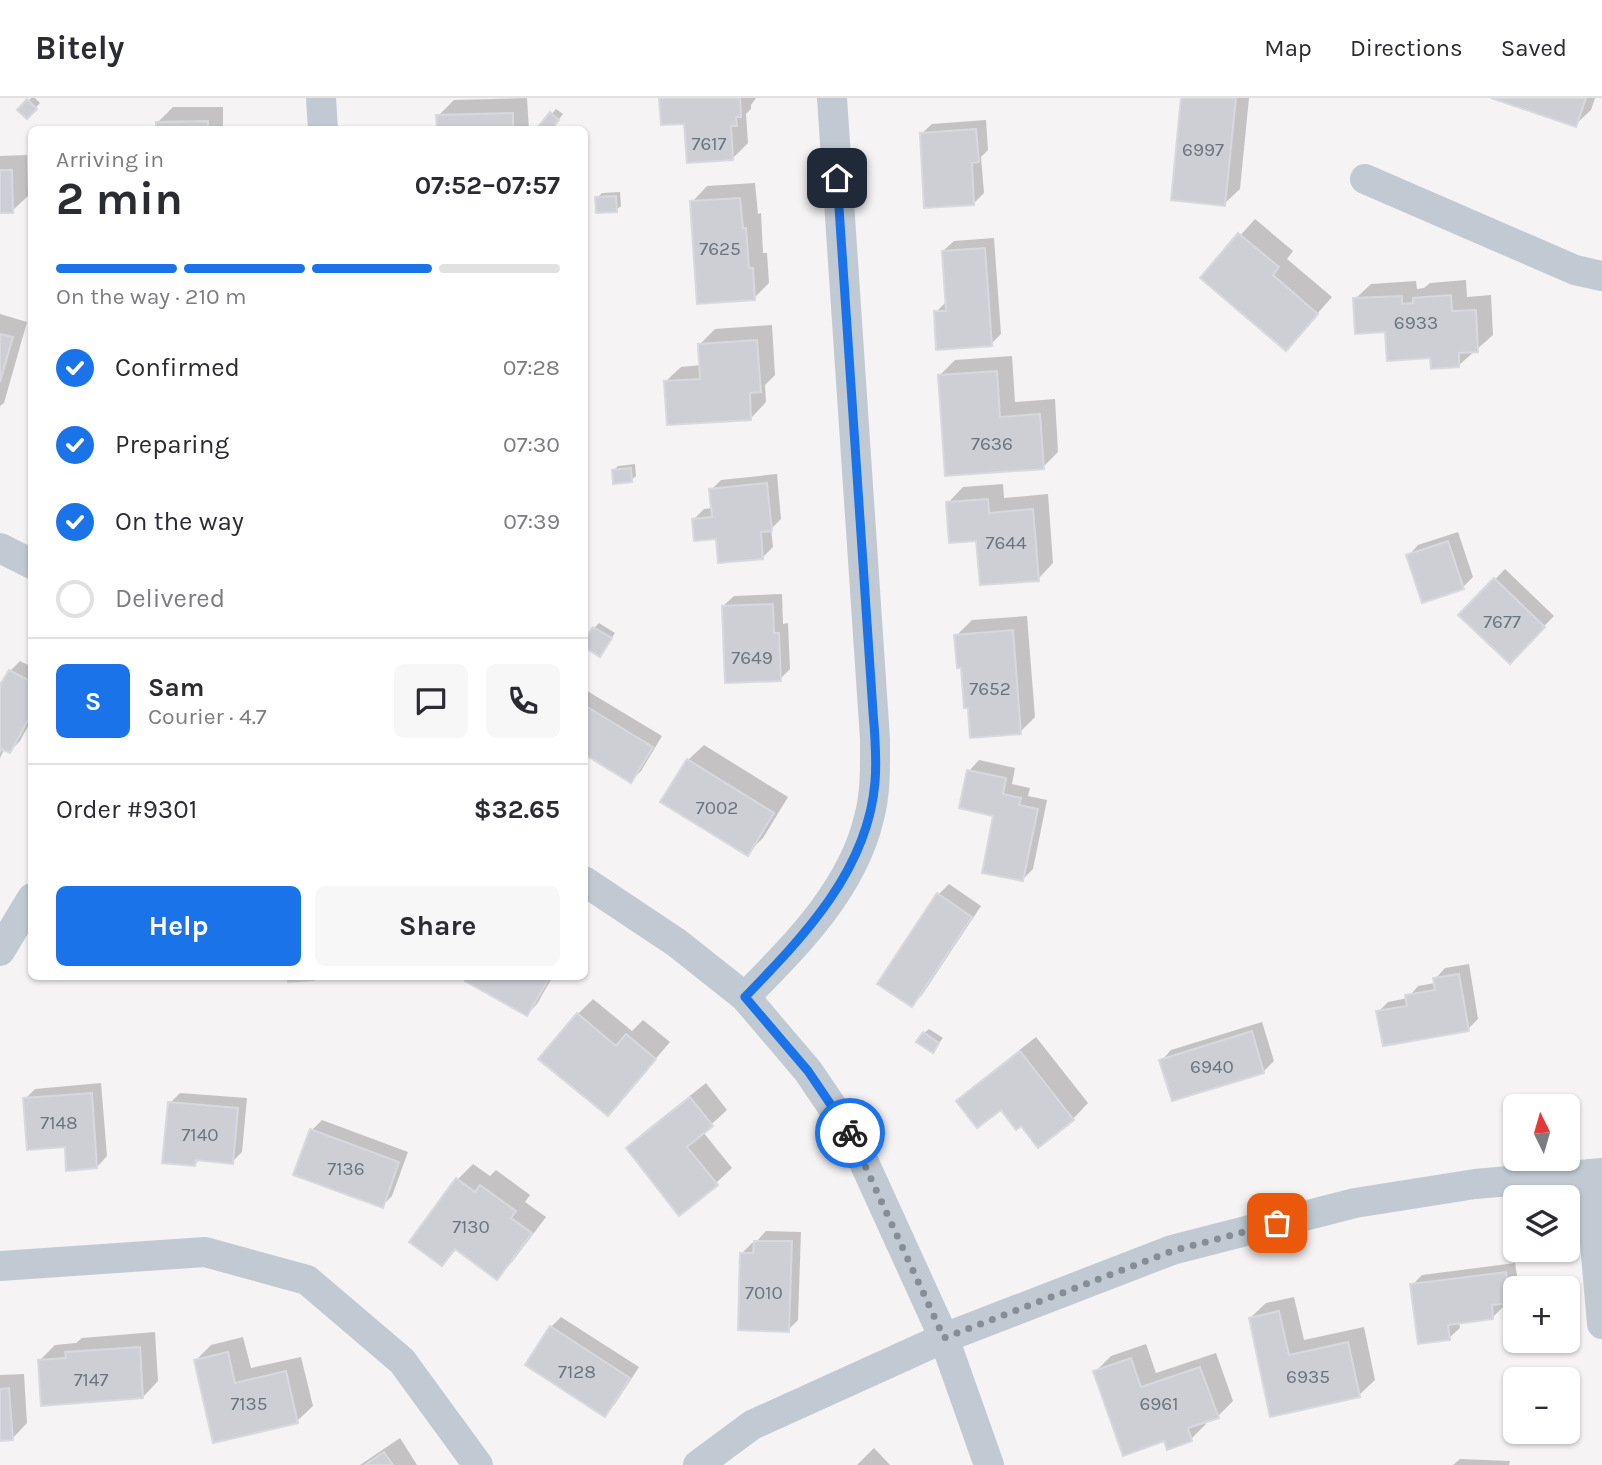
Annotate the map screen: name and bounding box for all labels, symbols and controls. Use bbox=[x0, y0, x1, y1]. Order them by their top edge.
text: Bitely bbox=[35, 29, 124, 67]
text: Map bbox=[1264, 34, 1312, 62]
text: Directions bbox=[1350, 34, 1463, 62]
text: Saved bbox=[1501, 34, 1567, 62]
house number: 7617 bbox=[692, 133, 727, 155]
house number: 6997 bbox=[1182, 139, 1224, 161]
text: Arriving in bbox=[56, 146, 164, 173]
pin bbox=[807, 148, 867, 208]
icon: home bbox=[818, 159, 856, 197]
text: 07:52–07:57 bbox=[415, 170, 560, 201]
text: 2 min bbox=[56, 172, 183, 226]
house number: 7625 bbox=[699, 238, 741, 260]
text: On the way · 210 m bbox=[56, 283, 247, 310]
house number: 6933 bbox=[1394, 312, 1438, 334]
icon: check bbox=[56, 349, 94, 387]
text: Confirmed bbox=[115, 352, 240, 383]
text: 07:28 bbox=[503, 354, 560, 381]
icon: check bbox=[56, 426, 94, 464]
text: Preparing bbox=[115, 429, 229, 460]
text: 07:30 bbox=[503, 431, 560, 458]
house number: 7636 bbox=[971, 433, 1013, 455]
icon: check bbox=[56, 503, 94, 541]
text: On the way bbox=[115, 506, 244, 537]
text: 07:39 bbox=[503, 508, 560, 535]
house number: 7644 bbox=[985, 532, 1027, 554]
text: Delivered bbox=[115, 583, 225, 614]
house number: 7677 bbox=[1483, 611, 1521, 633]
house number: 7649 bbox=[731, 647, 773, 669]
button: chat bbox=[394, 664, 468, 738]
button: phone bbox=[486, 664, 560, 738]
text: Sam bbox=[148, 672, 204, 703]
house number: 7652 bbox=[969, 678, 1011, 700]
text: S bbox=[85, 686, 101, 717]
text: Courier · 4.7 bbox=[148, 703, 267, 730]
text: Order #9301 bbox=[56, 794, 197, 825]
text: $32.65 bbox=[474, 794, 560, 825]
house number: 7002 bbox=[696, 797, 738, 819]
button: Help bbox=[56, 886, 301, 966]
button: Share bbox=[315, 886, 560, 966]
house number: 6940 bbox=[1190, 1056, 1234, 1078]
north arrow bbox=[1503, 1094, 1580, 1171]
map controls bbox=[1503, 1094, 1580, 1444]
courier bbox=[815, 1098, 885, 1168]
house number: 7148 bbox=[40, 1112, 78, 1134]
icon: bike bbox=[831, 1114, 869, 1152]
house number: 7140 bbox=[181, 1124, 219, 1146]
house number: 7136 bbox=[327, 1158, 365, 1180]
button: layers bbox=[1503, 1185, 1580, 1262]
pin bbox=[1247, 1193, 1307, 1253]
icon: bag bbox=[1258, 1204, 1296, 1242]
house number: 7130 bbox=[452, 1216, 490, 1238]
button: + bbox=[1503, 1276, 1580, 1353]
house number: 7010 bbox=[745, 1282, 783, 1304]
house number: 7128 bbox=[558, 1361, 596, 1383]
house number: 6935 bbox=[1286, 1366, 1330, 1388]
button: − bbox=[1503, 1367, 1580, 1444]
house number: 7147 bbox=[74, 1369, 108, 1391]
house number: 7135 bbox=[230, 1393, 268, 1415]
house number: 6961 bbox=[1139, 1393, 1179, 1415]

